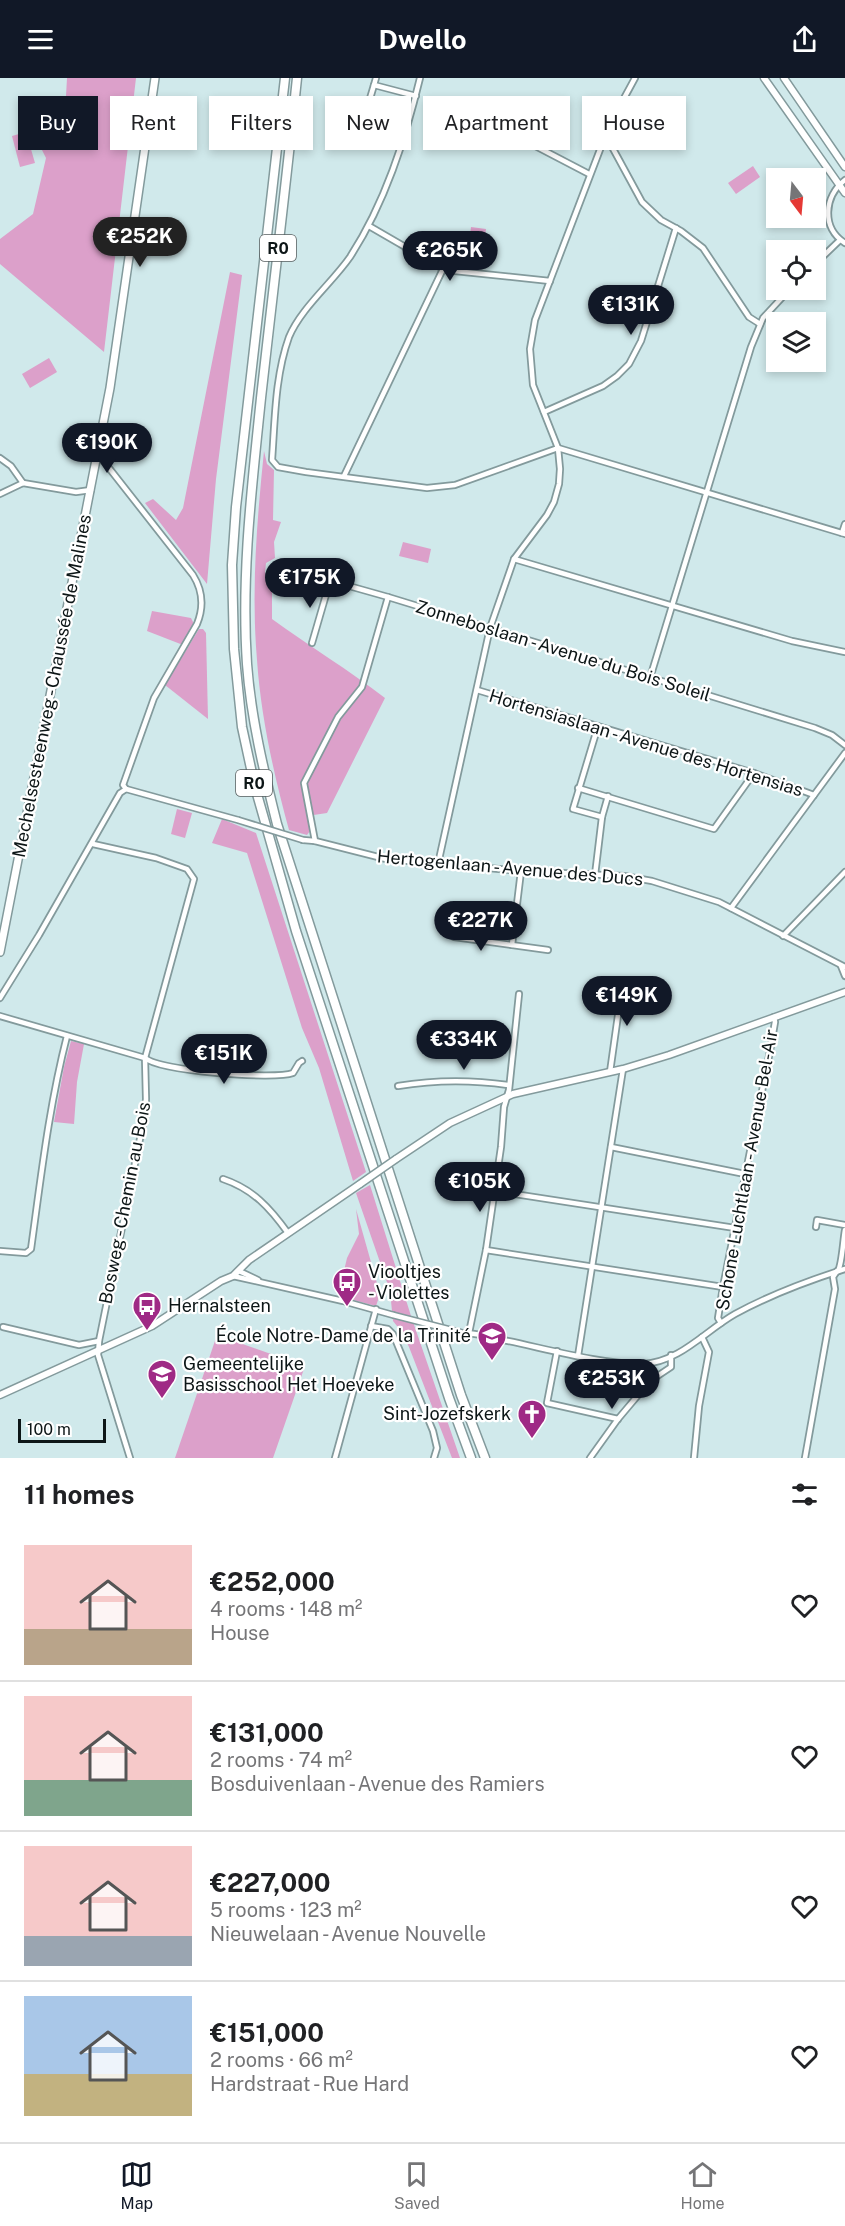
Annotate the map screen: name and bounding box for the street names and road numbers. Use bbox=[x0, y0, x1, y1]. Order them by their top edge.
road number: R0 bbox=[260, 235, 296, 261]
street label: Mechelsesteenweg - Chaussée de Malines bbox=[8, 513, 95, 859]
street label: Zonneboslaan - Avenue du Bois Soleil bbox=[413, 596, 713, 706]
street label: Hortensiaslaan - Avenue des Hortensias bbox=[487, 685, 806, 800]
road number: R0 bbox=[236, 770, 272, 796]
street label: Hertogenlaan - Avenue des Ducs bbox=[376, 845, 644, 890]
street label: Schone Luchtlaan - Avenue Bel-Air bbox=[711, 1028, 782, 1312]
street label: Bosweg - Chemin au Bois bbox=[95, 1100, 154, 1306]

